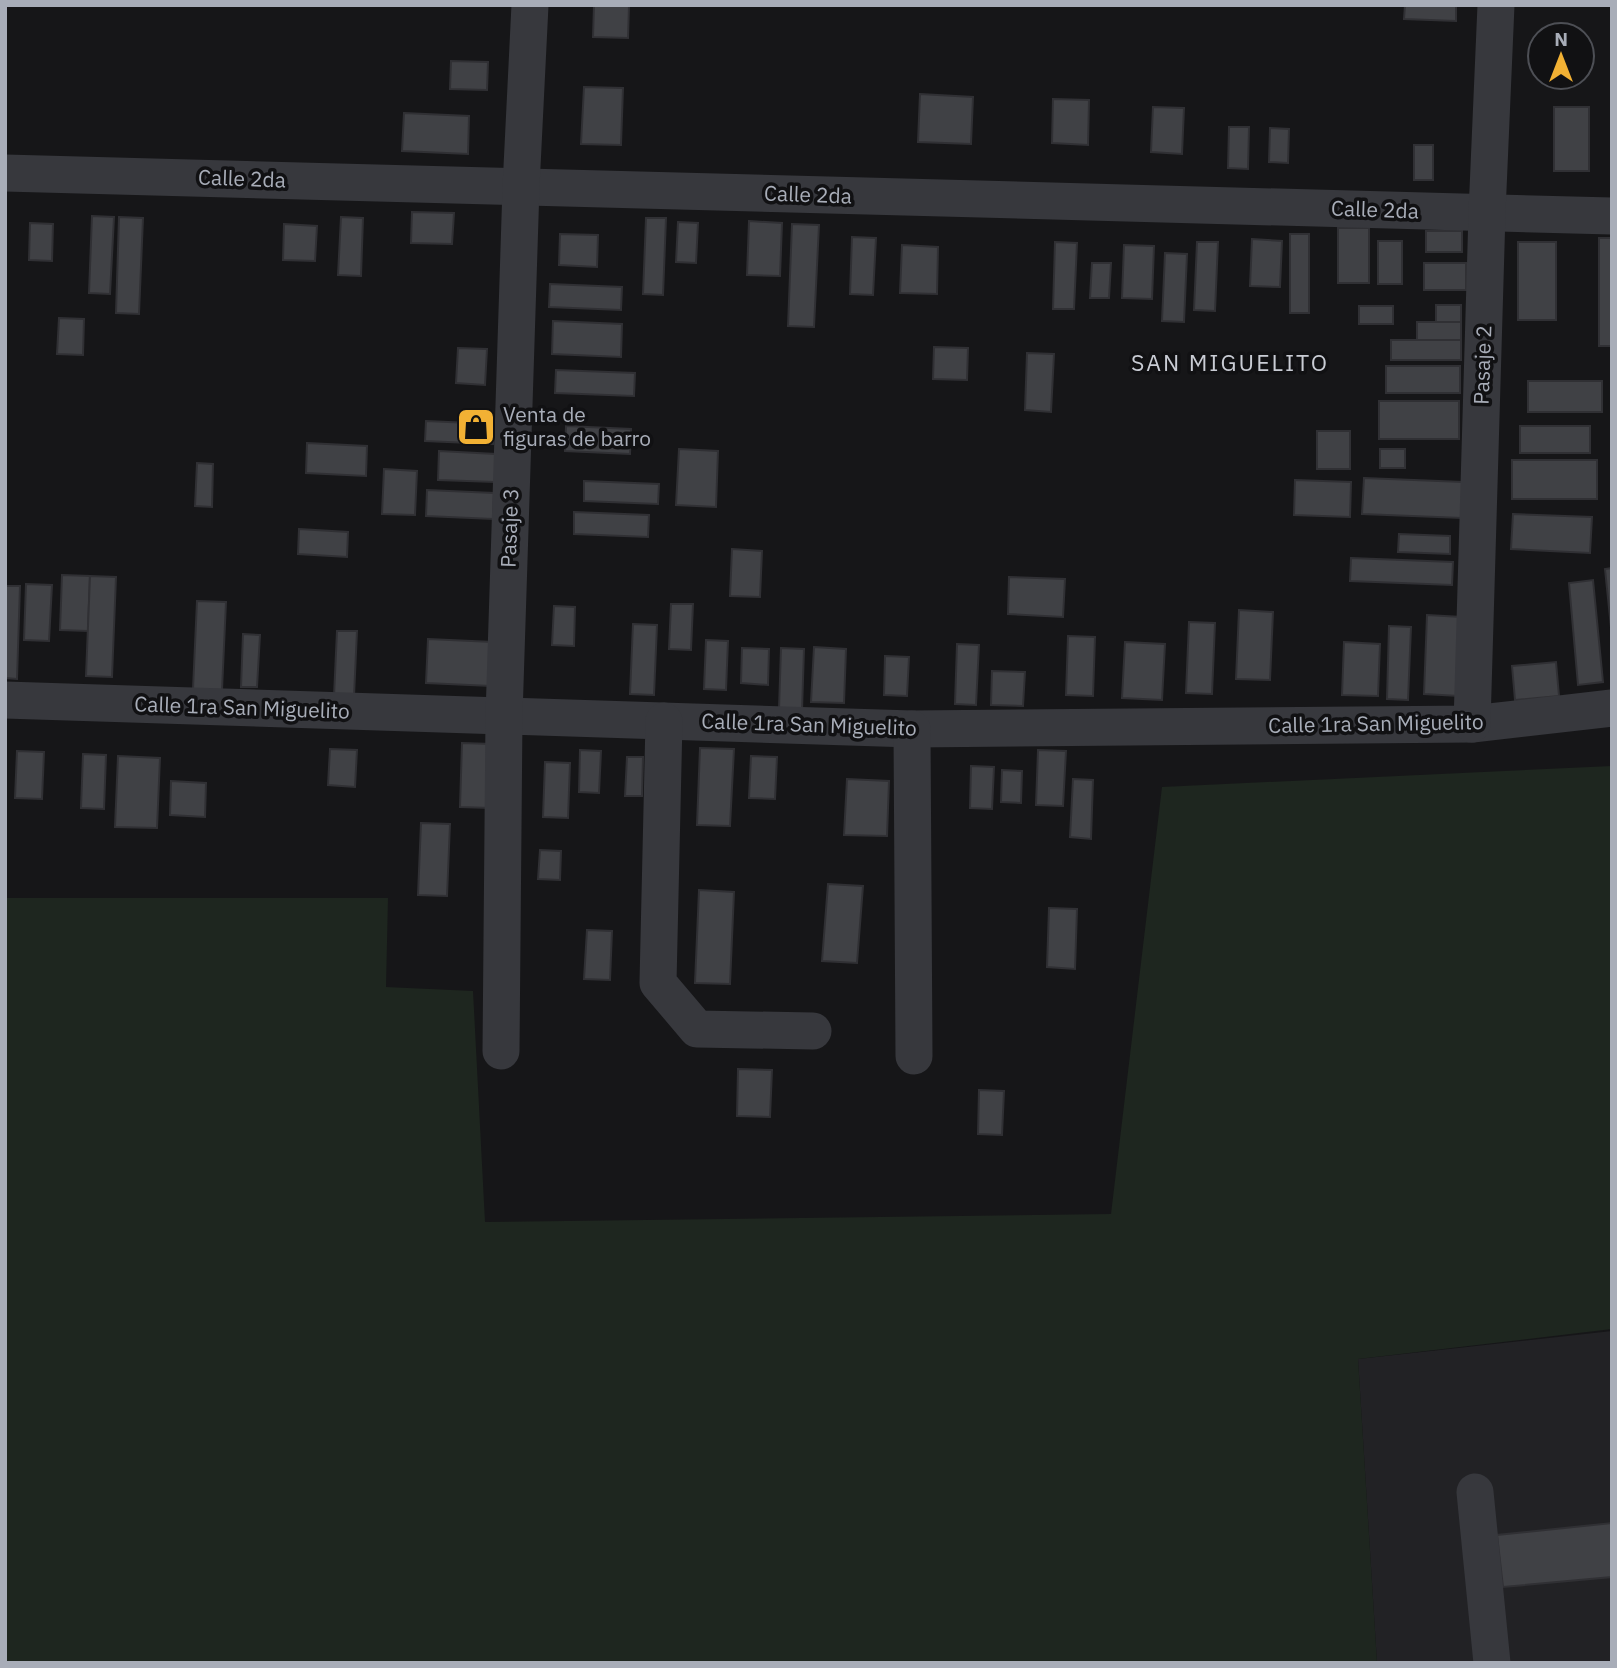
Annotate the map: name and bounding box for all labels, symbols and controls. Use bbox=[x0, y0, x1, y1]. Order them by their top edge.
north arrow bbox=[1526, 21, 1596, 91]
text: N bbox=[1554, 27, 1568, 51]
street label: Calle 2da bbox=[198, 162, 287, 194]
street label: Calle 2da bbox=[764, 178, 853, 210]
street label: Calle 2da bbox=[1331, 193, 1420, 225]
street label: Pasaje 2 bbox=[1467, 325, 1497, 405]
district label: SAN MIGUELITO bbox=[1131, 347, 1329, 377]
place label: Venta de figuras de barro bbox=[503, 400, 651, 452]
shop icon: Venta de figuras de barro bbox=[455, 406, 497, 448]
street label: Pasaje 3 bbox=[494, 488, 524, 568]
street label: Calle 1ra San Miguelito bbox=[134, 689, 350, 725]
street label: Calle 1ra San Miguelito bbox=[701, 706, 917, 742]
street label: Calle 1ra San Miguelito bbox=[1268, 707, 1484, 739]

